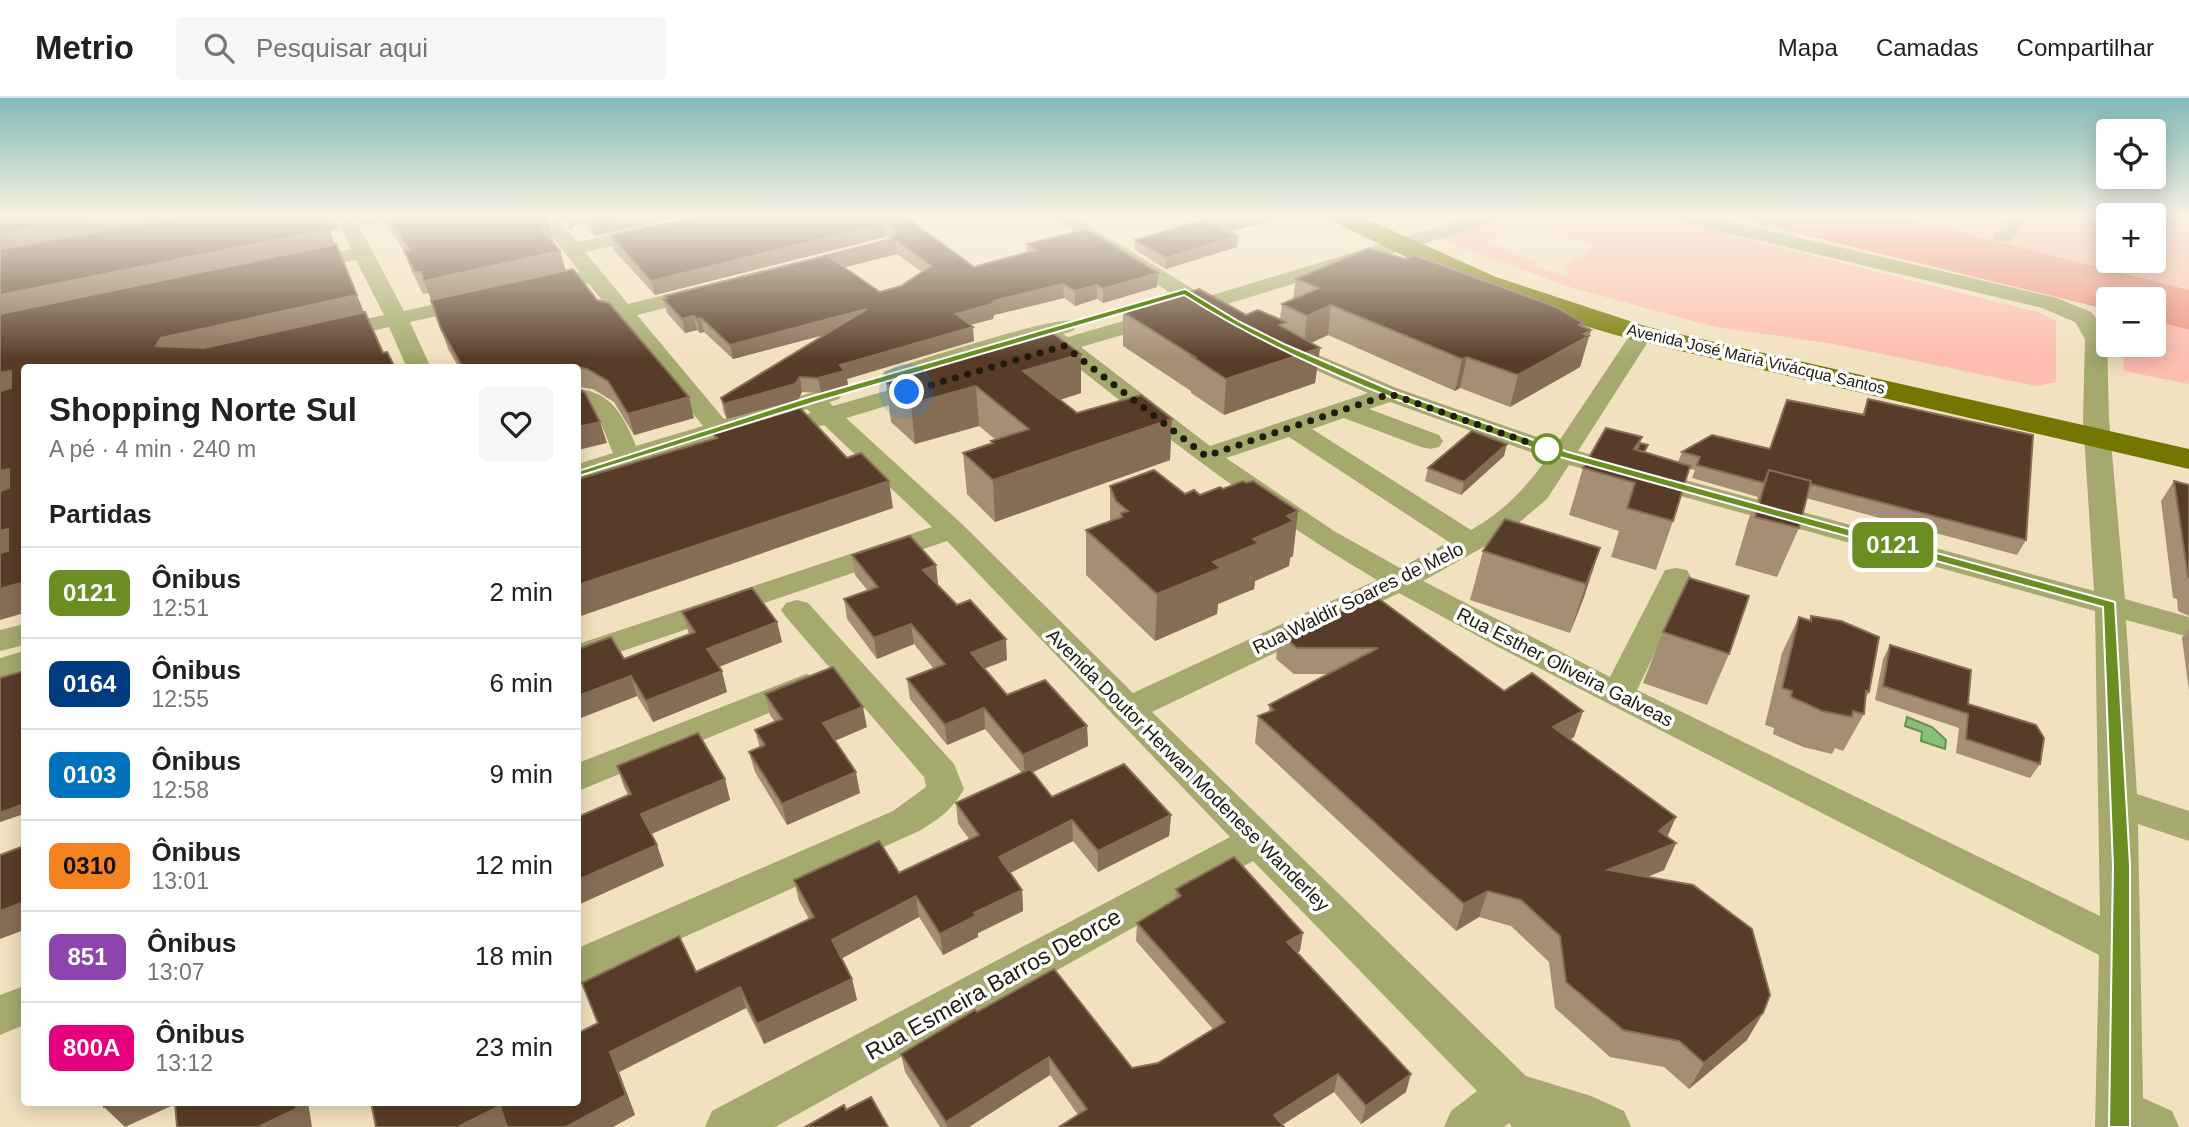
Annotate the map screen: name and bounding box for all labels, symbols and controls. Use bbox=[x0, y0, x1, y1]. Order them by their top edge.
search box bbox=[176, 17, 666, 80]
text: Metrio bbox=[35, 29, 134, 66]
icon: search bbox=[200, 29, 238, 67]
text: Pesquisar aqui bbox=[256, 33, 428, 63]
text: Mapa bbox=[1778, 34, 1838, 61]
text: Camadas bbox=[1876, 34, 1979, 61]
text: Compartilhar bbox=[2017, 34, 2154, 61]
map controls bbox=[2096, 119, 2166, 357]
button: locate bbox=[2096, 119, 2166, 189]
button: + bbox=[2096, 203, 2166, 273]
button: − bbox=[2096, 287, 2166, 357]
street label: Avenida José Maria Vivácqua Santos bbox=[1625, 321, 1887, 397]
your location bbox=[889, 374, 924, 409]
button: heart bbox=[479, 387, 553, 461]
text: Shopping Norte Sul bbox=[49, 391, 357, 428]
unlabelled marker bbox=[1532, 434, 1562, 464]
text: A pé · 4 min · 240 m bbox=[49, 436, 256, 462]
text: Partidas bbox=[49, 499, 152, 529]
line badge: 0121 bbox=[1844, 522, 1942, 568]
text: 0121 bbox=[1866, 531, 1920, 558]
street label: Rua Waldir Soares de Melo bbox=[1249, 538, 1467, 658]
text: Ônibus bbox=[151, 564, 241, 594]
text: 2 min bbox=[489, 577, 553, 607]
text: 0121 bbox=[63, 579, 116, 606]
text: 12:51 bbox=[151, 595, 209, 621]
street label: Rua Esther Oliveira Galveas bbox=[1453, 603, 1677, 731]
street label: Avenida Doutor Herwan Modenese Wanderley bbox=[1042, 624, 1334, 916]
text: Ônibus bbox=[151, 655, 241, 685]
text: 6 min bbox=[489, 668, 553, 698]
text: 0164 bbox=[63, 670, 116, 697]
text: 12:55 bbox=[151, 686, 209, 712]
text: Ônibus bbox=[151, 746, 241, 776]
text: 9 min bbox=[489, 759, 553, 789]
text: 0103 bbox=[63, 761, 116, 788]
text: 12:58 bbox=[151, 777, 209, 803]
text: Ônibus bbox=[151, 837, 241, 867]
text: 12 min bbox=[475, 850, 553, 880]
text: 0310 bbox=[63, 852, 116, 879]
text: 13:01 bbox=[151, 868, 209, 894]
street label: Rua Esmeira Barros Deorce bbox=[861, 903, 1125, 1065]
text: Ônibus bbox=[147, 928, 237, 958]
text: 18 min bbox=[475, 941, 553, 971]
text: 851 bbox=[67, 943, 108, 970]
text: 13:07 bbox=[147, 959, 205, 985]
text: Ônibus bbox=[155, 1019, 245, 1049]
text: 23 min bbox=[475, 1032, 553, 1062]
text: 800A bbox=[63, 1034, 120, 1061]
text: 13:12 bbox=[155, 1050, 213, 1076]

